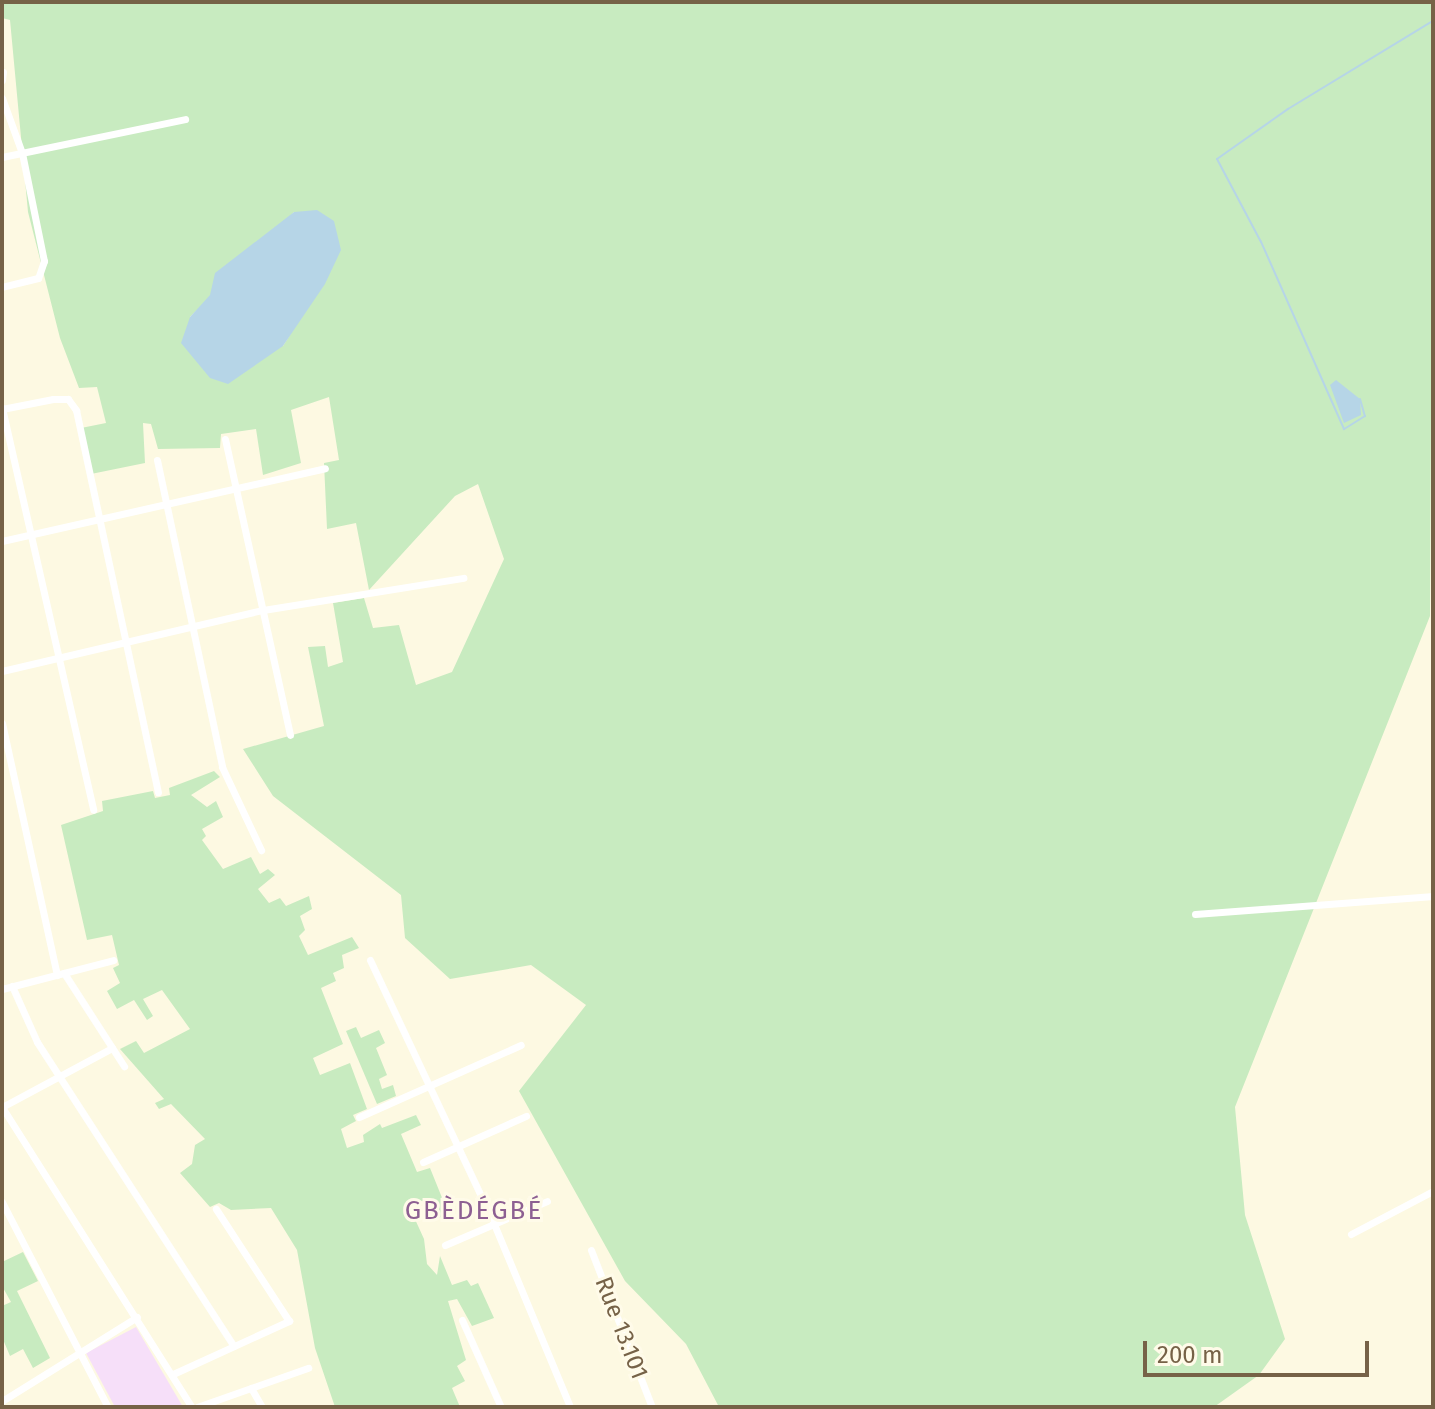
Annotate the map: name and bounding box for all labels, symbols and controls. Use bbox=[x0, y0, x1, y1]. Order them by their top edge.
district label: GBÈDÉGBÉ bbox=[405, 1195, 543, 1227]
street label: Rue 13.101 bbox=[588, 1273, 654, 1383]
scale bar bbox=[1147, 1325, 1373, 1375]
text: 200 m bbox=[1157, 1341, 1223, 1369]

